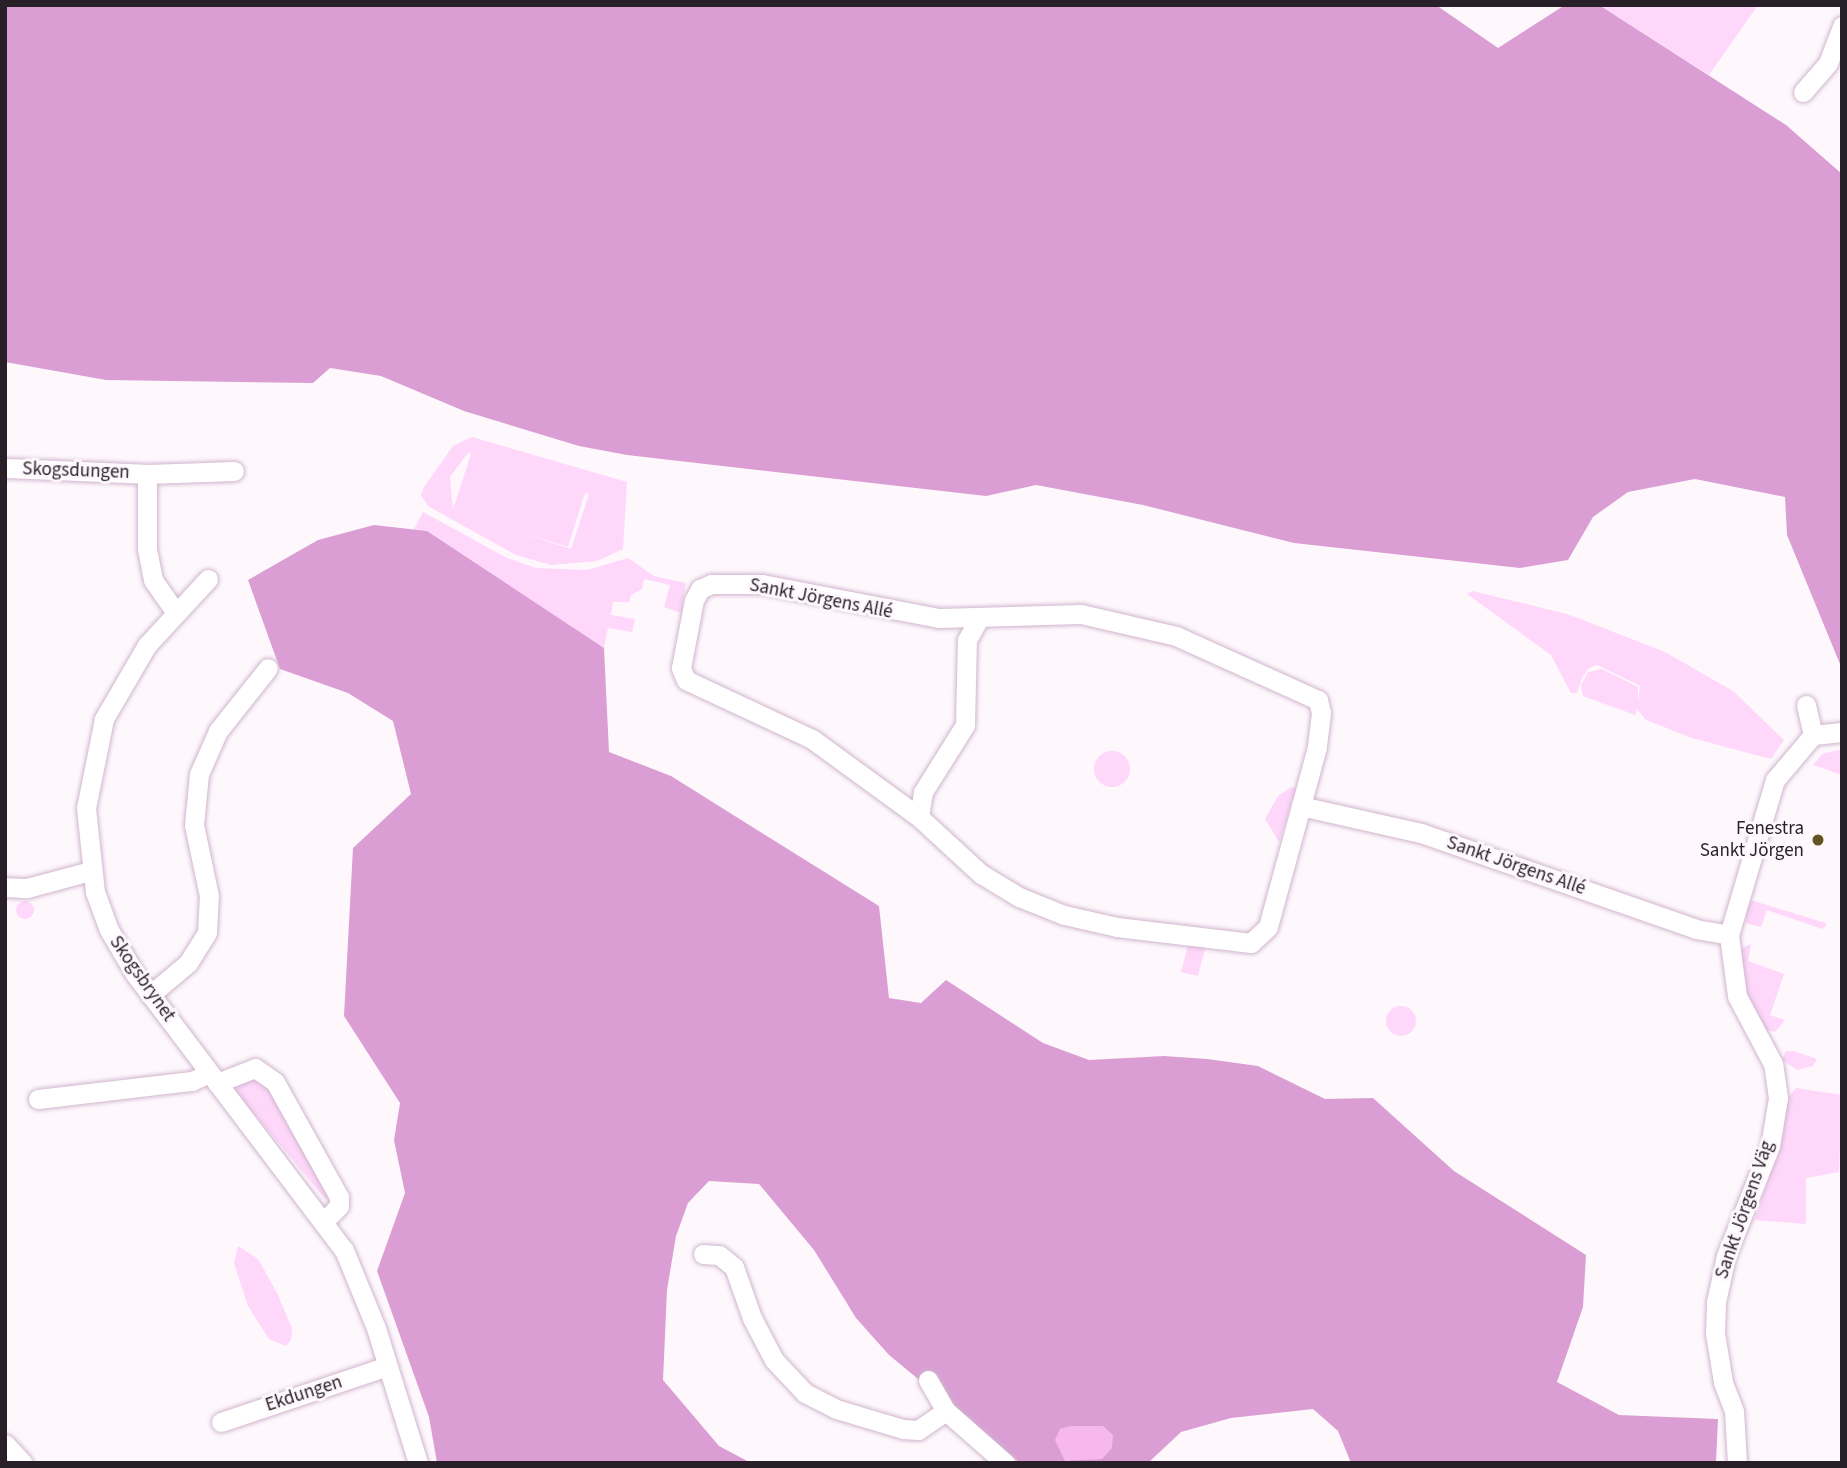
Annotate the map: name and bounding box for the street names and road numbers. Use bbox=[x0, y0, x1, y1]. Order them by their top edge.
street label: Skogsdungen bbox=[22, 458, 130, 484]
street label: Sankt Jörgens Allé bbox=[747, 574, 895, 624]
street label: Sankt Jörgens Allé bbox=[1444, 832, 1588, 900]
street label: Skogsbrynet bbox=[104, 932, 180, 1026]
street label: Sankt Jörgens Väg bbox=[1711, 1138, 1779, 1282]
street label: Ekdungen bbox=[263, 1371, 345, 1417]

